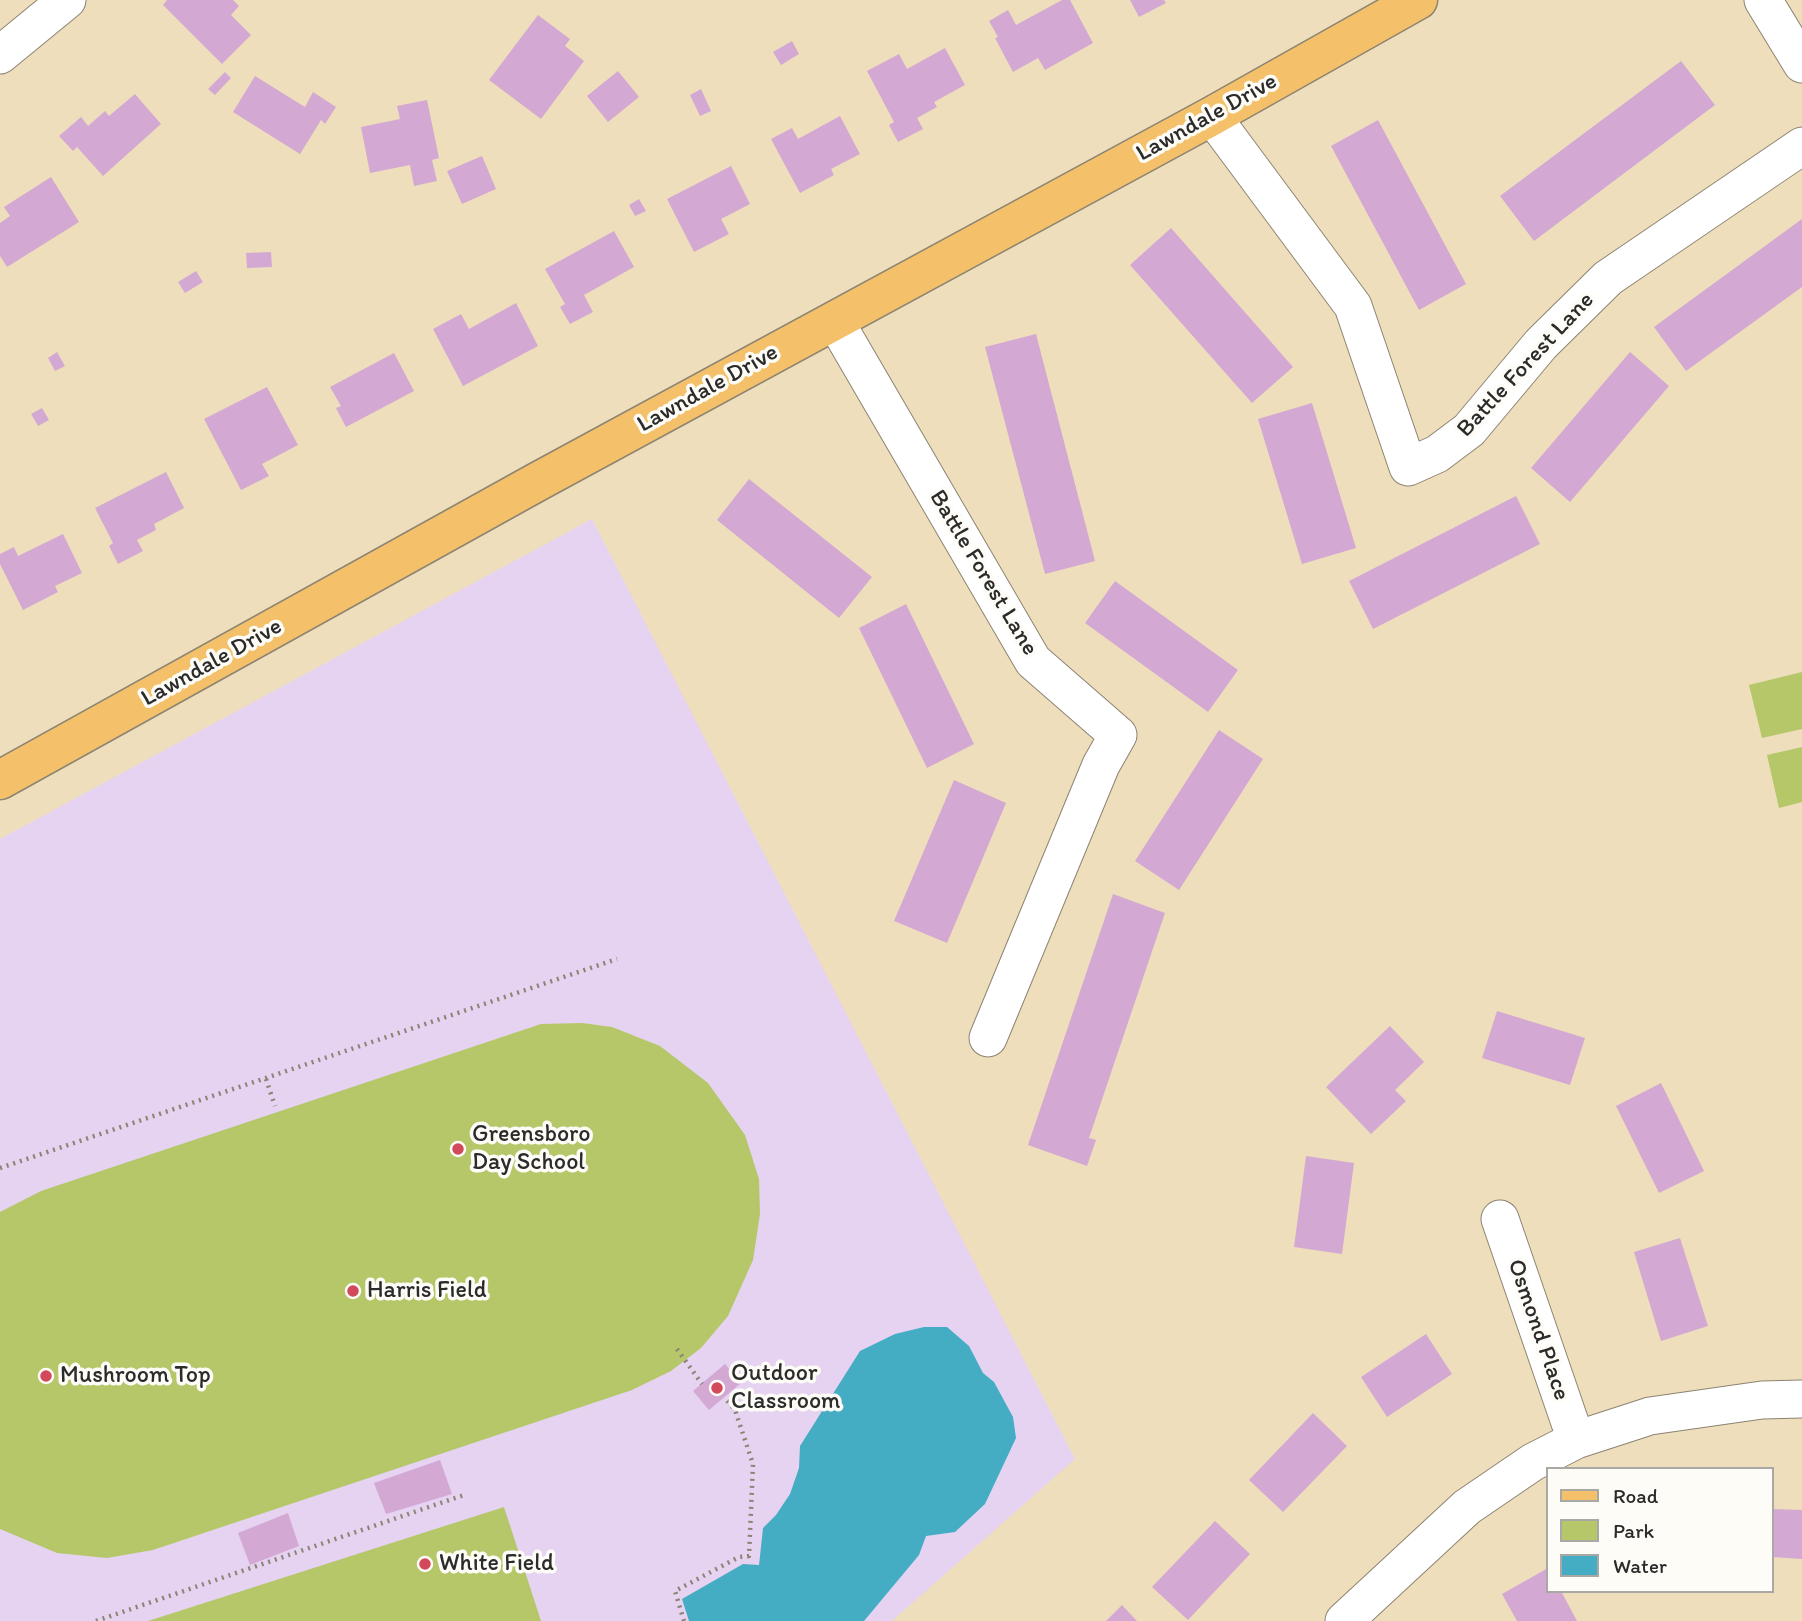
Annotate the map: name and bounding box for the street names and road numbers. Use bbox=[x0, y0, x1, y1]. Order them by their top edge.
street label: Lawndale Drive bbox=[1132, 67, 1282, 169]
street label: Battle Forest Lane bbox=[1451, 286, 1601, 444]
street label: Lawndale Drive bbox=[633, 338, 783, 440]
street label: Battle Forest Lane bbox=[922, 485, 1044, 661]
street label: Lawndale Drive bbox=[137, 612, 287, 714]
street label: Osmond Place bbox=[1500, 1256, 1576, 1404]

